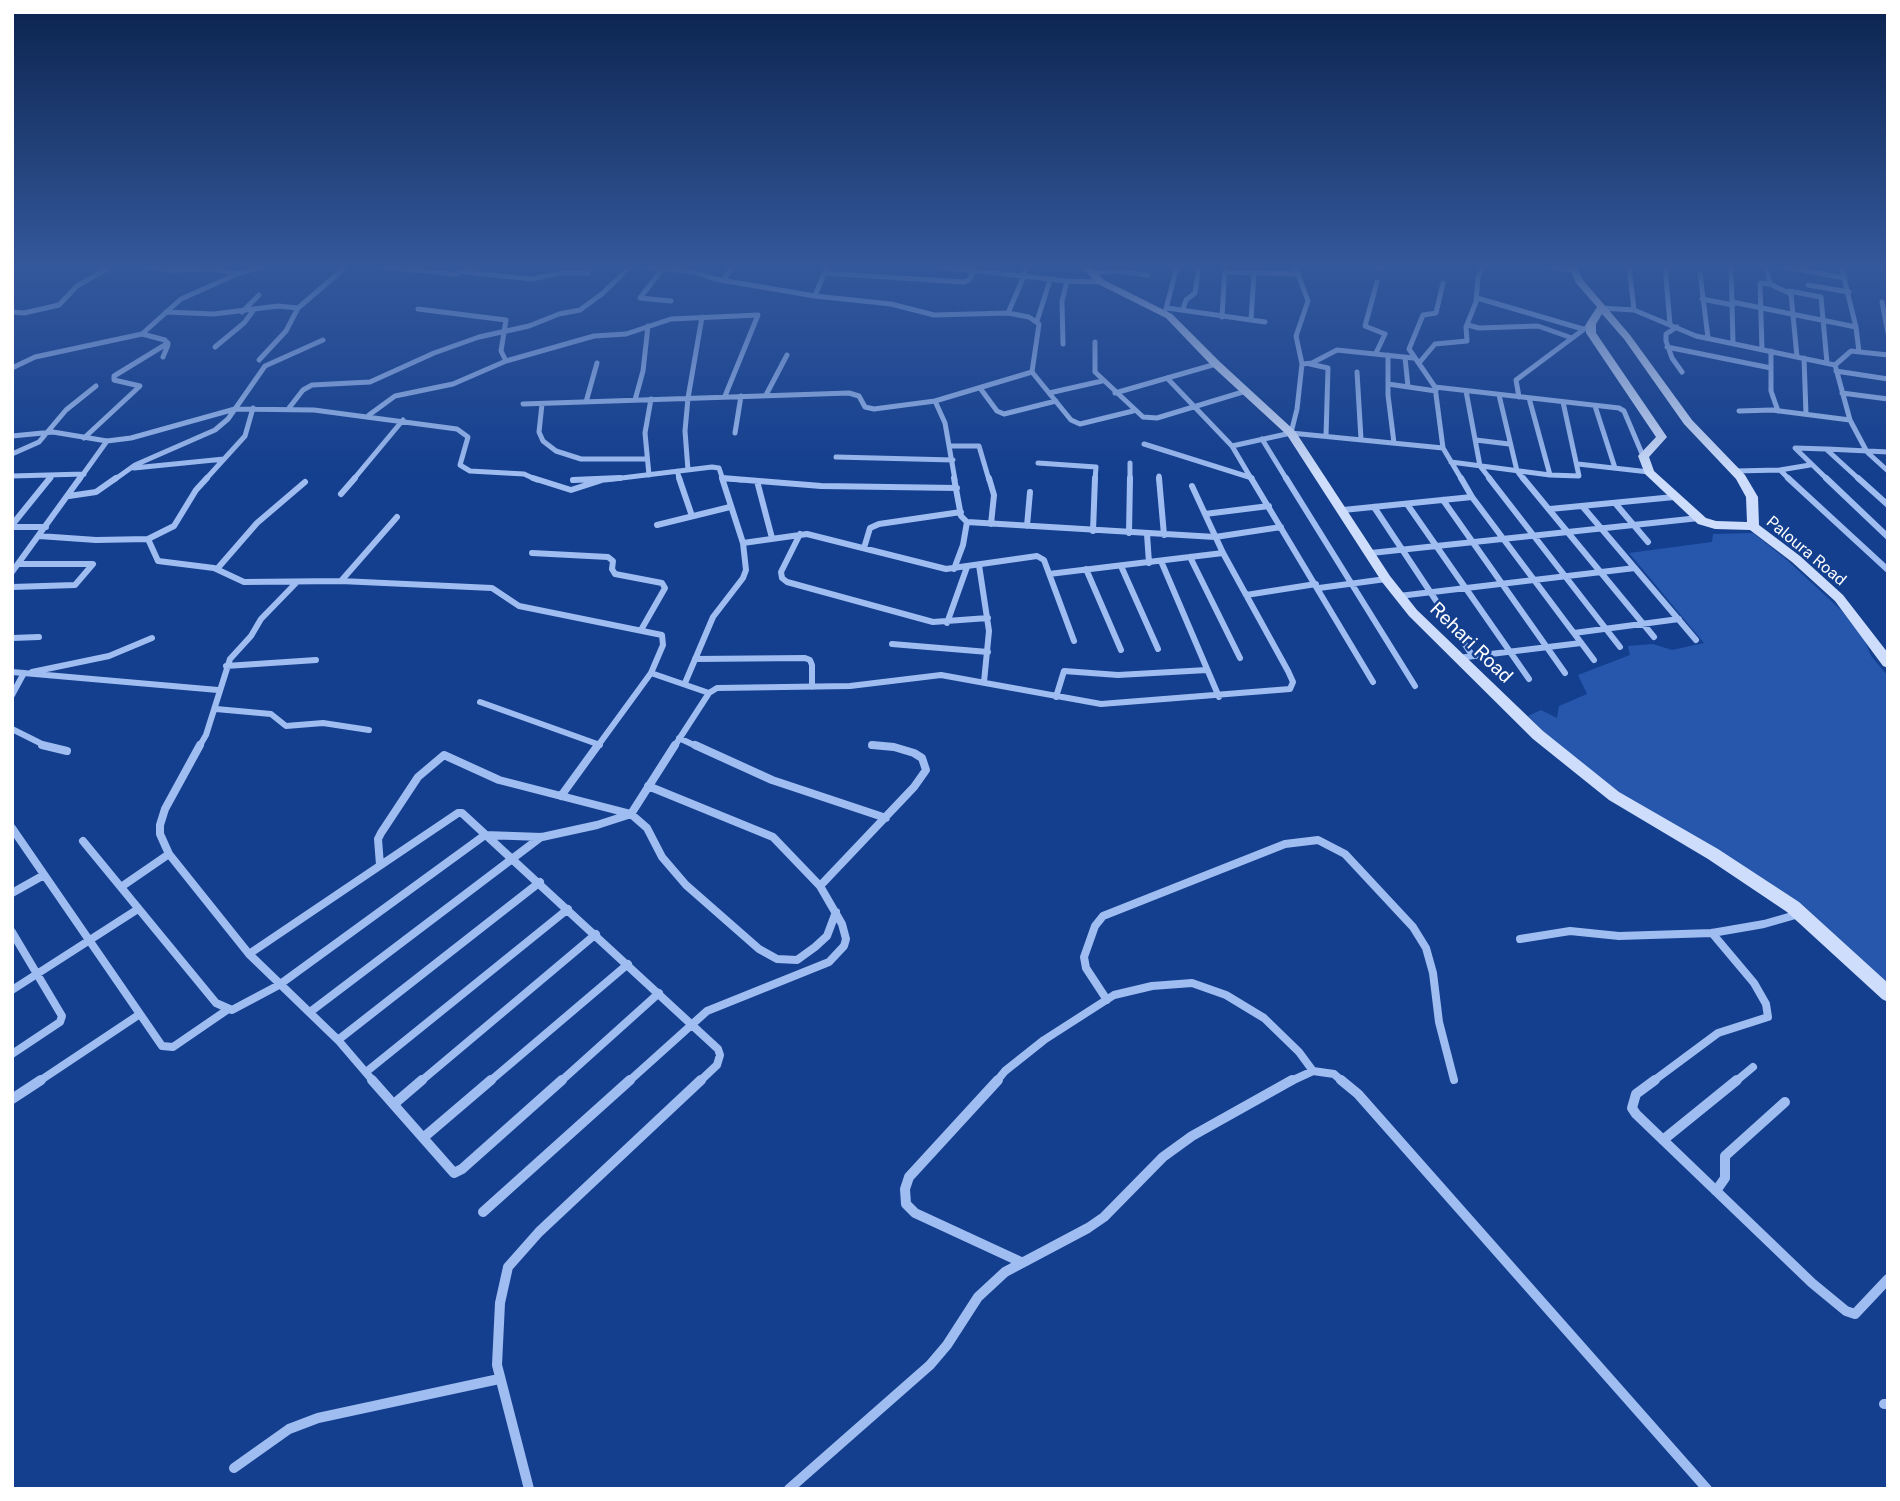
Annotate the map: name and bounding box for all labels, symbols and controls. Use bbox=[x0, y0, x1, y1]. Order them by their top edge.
street label: Paloura Road bbox=[1762, 512, 1850, 590]
street label: Rehari Road bbox=[1425, 598, 1517, 688]

